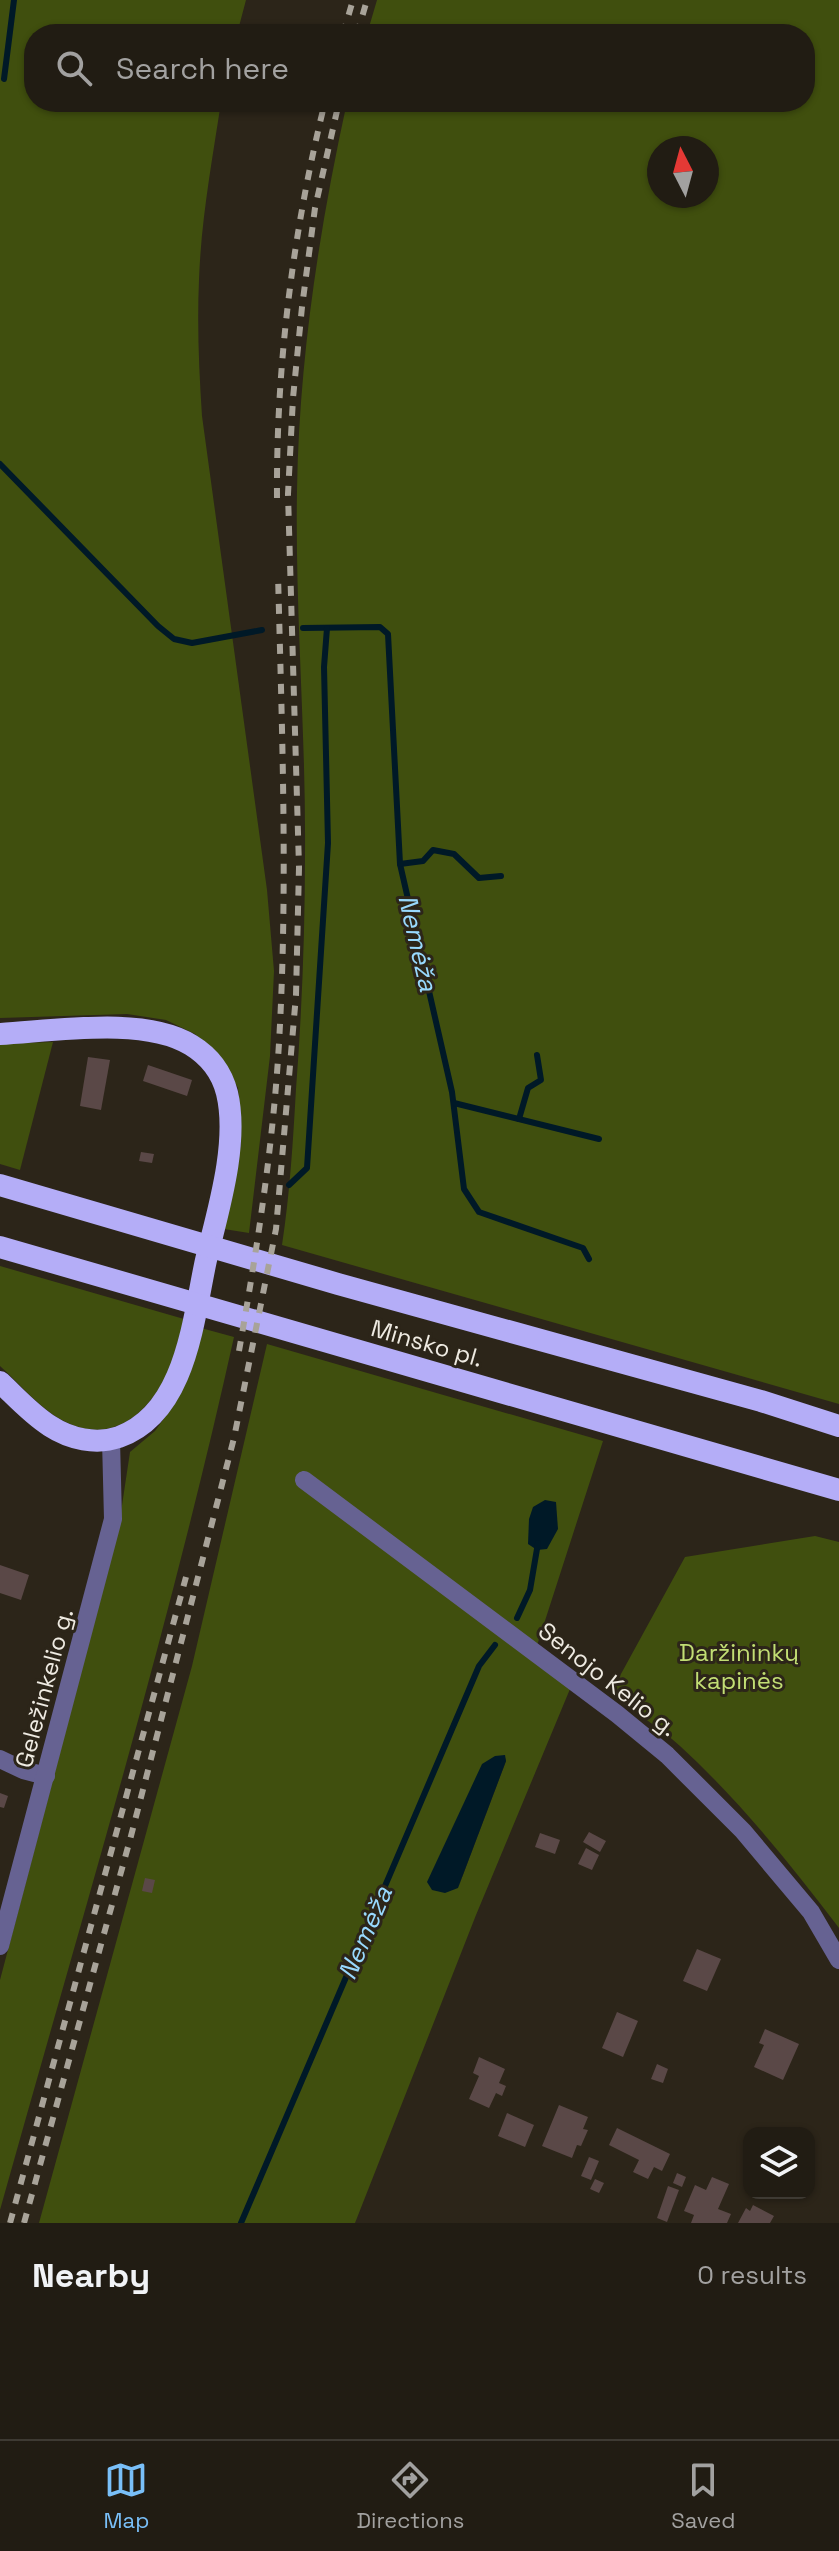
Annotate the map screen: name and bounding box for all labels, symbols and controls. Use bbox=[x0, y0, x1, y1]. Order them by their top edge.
search box bbox=[24, 24, 815, 112]
icon: search bbox=[52, 46, 96, 90]
text: Search here bbox=[116, 49, 289, 88]
north arrow bbox=[647, 136, 719, 208]
water label: Nemėža bbox=[390, 891, 446, 996]
street label: Minsko pl. bbox=[368, 1312, 486, 1374]
street label: Geležinkelio g. bbox=[8, 1605, 80, 1771]
street label: Senojo Kelio g. bbox=[532, 1615, 684, 1743]
park label: Daržininkų kapinės bbox=[679, 1637, 799, 1696]
water label: Nemėža bbox=[330, 1880, 400, 1985]
map controls bbox=[743, 2127, 815, 2199]
button: layers bbox=[743, 2127, 815, 2199]
text: Nearby bbox=[32, 2254, 150, 2297]
text: 0 results bbox=[697, 2258, 807, 2292]
tab: Map bbox=[104, 2458, 149, 2534]
tab: Directions bbox=[356, 2458, 464, 2534]
tab: Saved bbox=[671, 2458, 735, 2534]

